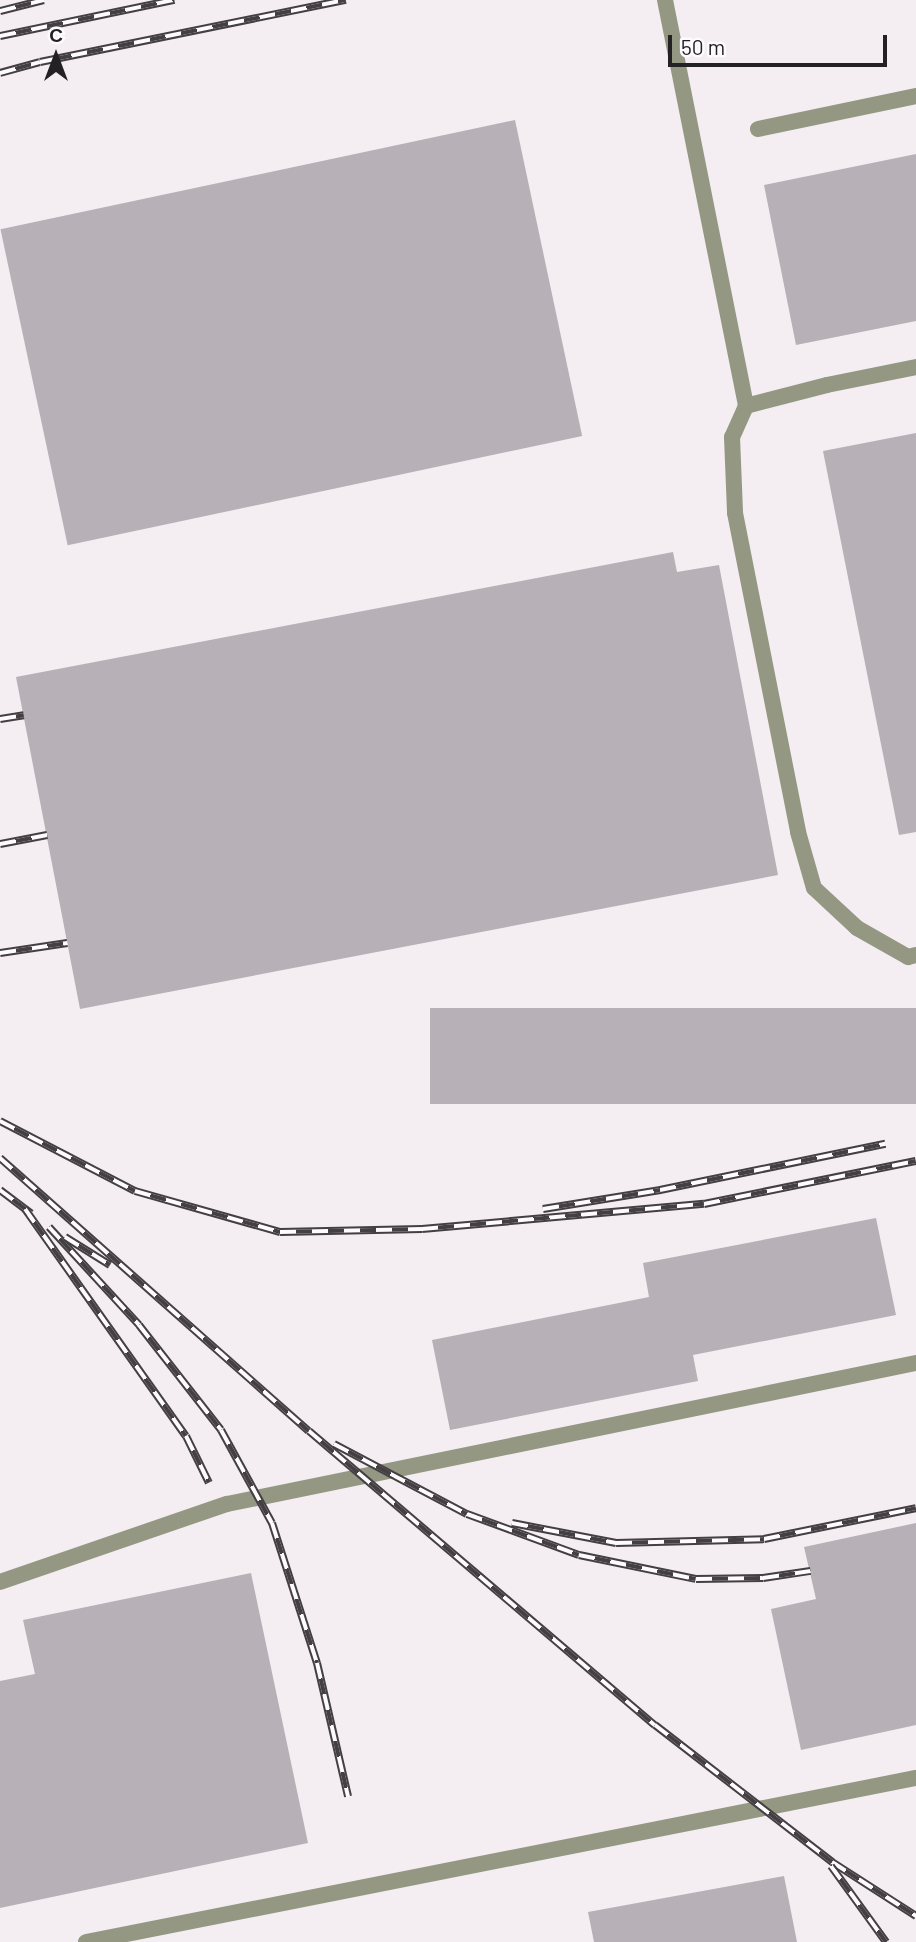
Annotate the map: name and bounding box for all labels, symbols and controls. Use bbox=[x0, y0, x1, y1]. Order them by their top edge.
north arrow bbox=[21, 21, 91, 91]
scale bar bbox=[671, 21, 890, 65]
text: С bbox=[49, 23, 63, 46]
text: 50 m bbox=[681, 34, 725, 59]

